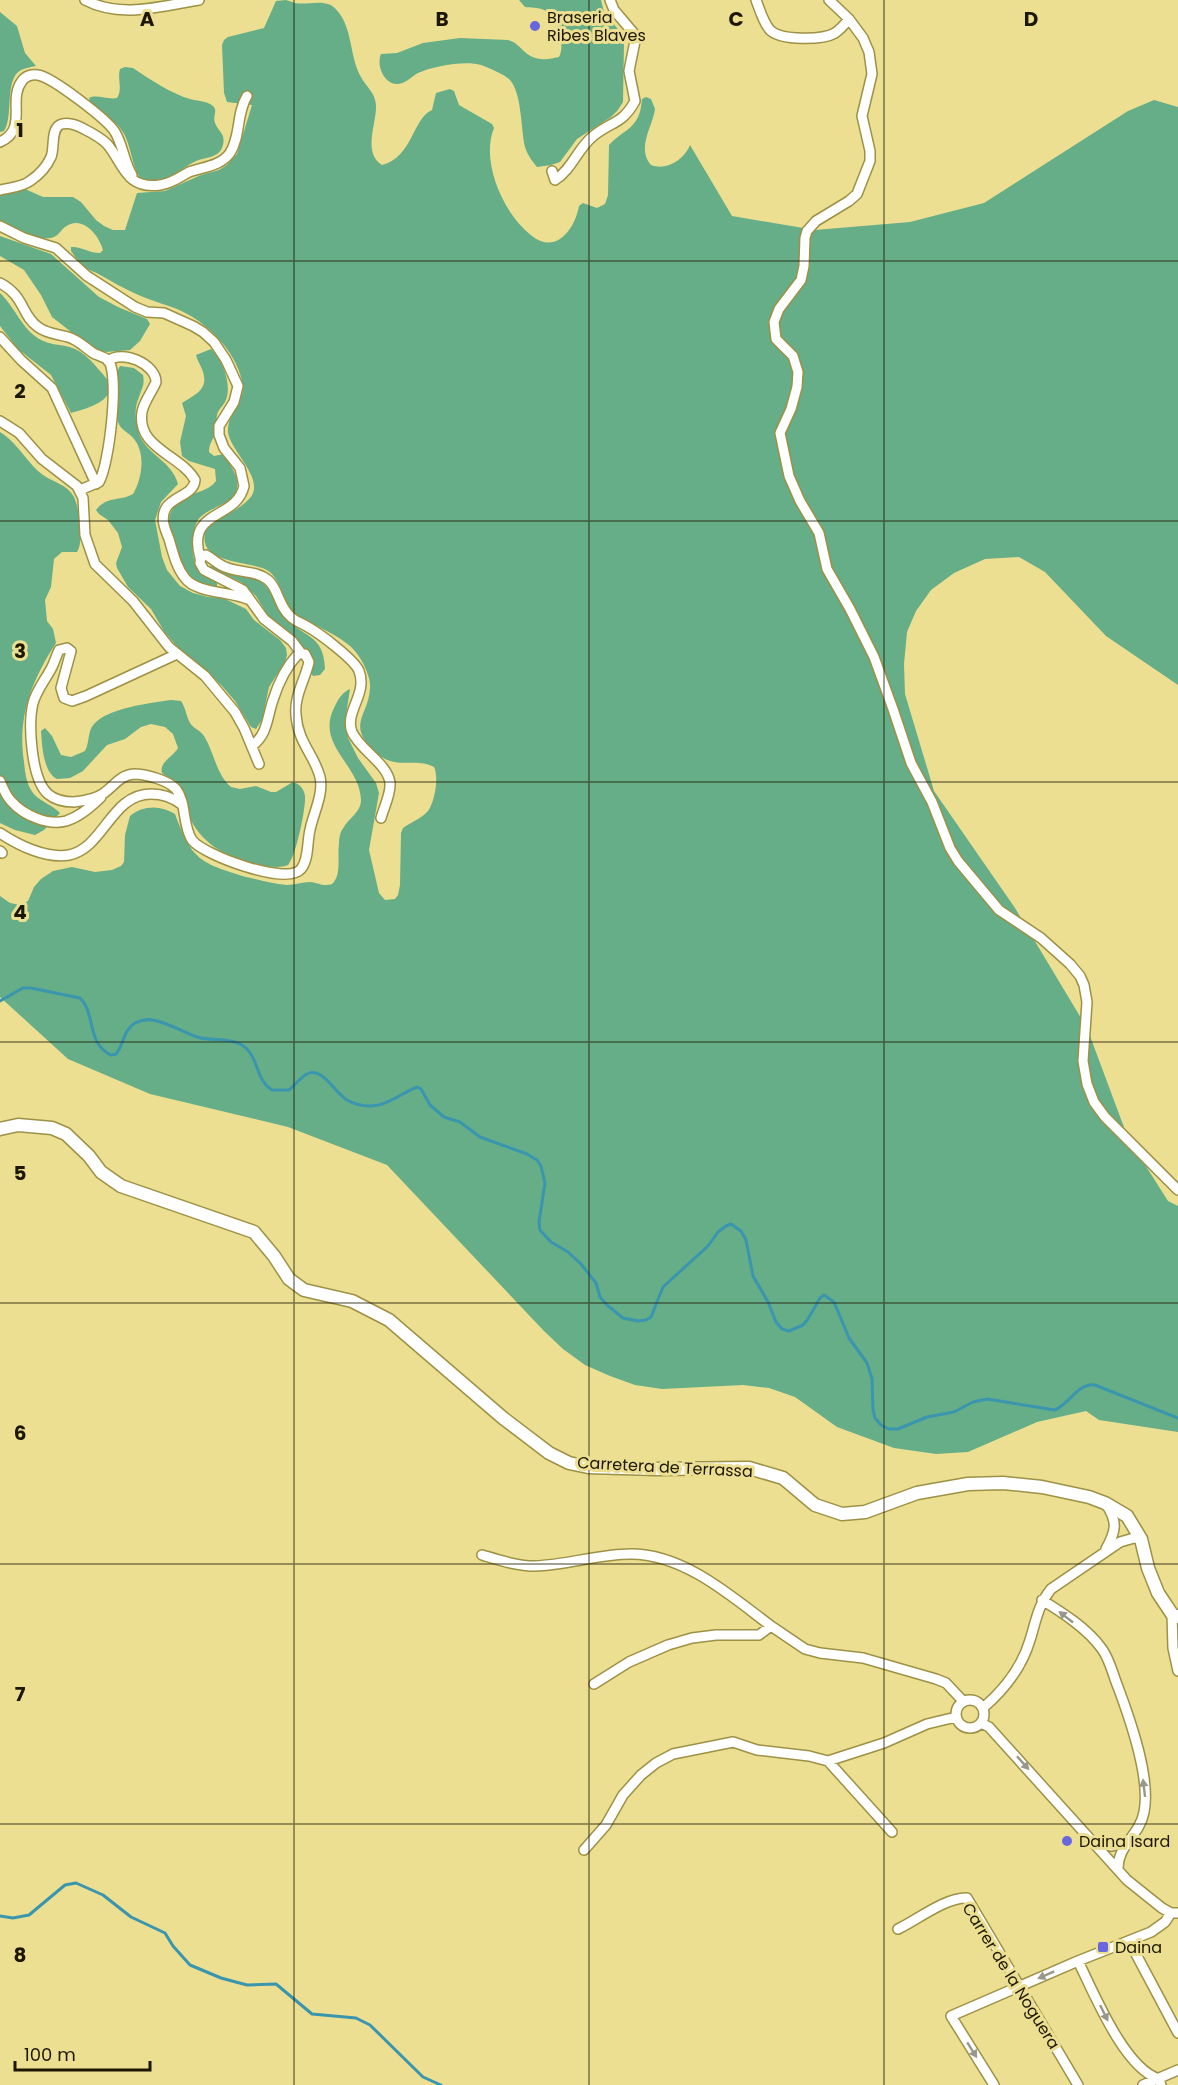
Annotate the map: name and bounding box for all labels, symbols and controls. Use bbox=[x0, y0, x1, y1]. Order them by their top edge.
text: A bbox=[140, 5, 155, 33]
text: B bbox=[435, 5, 449, 33]
text: C bbox=[728, 5, 744, 33]
text: D bbox=[1024, 5, 1038, 33]
place label: Braseria Ribes Blaves bbox=[547, 6, 646, 47]
marker: Braseria Ribes Blaves bbox=[528, 19, 542, 33]
text: 1 bbox=[16, 116, 24, 144]
text: 2 bbox=[14, 377, 26, 405]
text: 3 bbox=[14, 637, 26, 665]
text: 4 bbox=[13, 898, 27, 926]
text: 5 bbox=[14, 1159, 27, 1187]
text: 6 bbox=[14, 1419, 26, 1447]
street label: Carretera de Terrassa bbox=[577, 1451, 753, 1483]
one-way arrow bbox=[1058, 1610, 1074, 1623]
text: 7 bbox=[15, 1680, 26, 1708]
one-way arrow bbox=[1016, 1756, 1030, 1771]
one-way arrow bbox=[1139, 1779, 1149, 1798]
place label: Daina Isard bbox=[1079, 1830, 1170, 1853]
marker: Daina Isard bbox=[1060, 1834, 1074, 1848]
street label: Carrer de la Noguera bbox=[957, 1898, 1065, 2054]
place label: Daina bbox=[1115, 1936, 1162, 1959]
marker: Daina bbox=[1096, 1940, 1110, 1954]
text: 8 bbox=[14, 1941, 26, 1969]
one-way arrow bbox=[1036, 1970, 1054, 1980]
one-way arrow bbox=[1099, 2005, 1109, 2022]
scale bar bbox=[15, 2034, 150, 2072]
text: 100 m bbox=[24, 2042, 76, 2067]
one-way arrow bbox=[967, 2042, 978, 2059]

